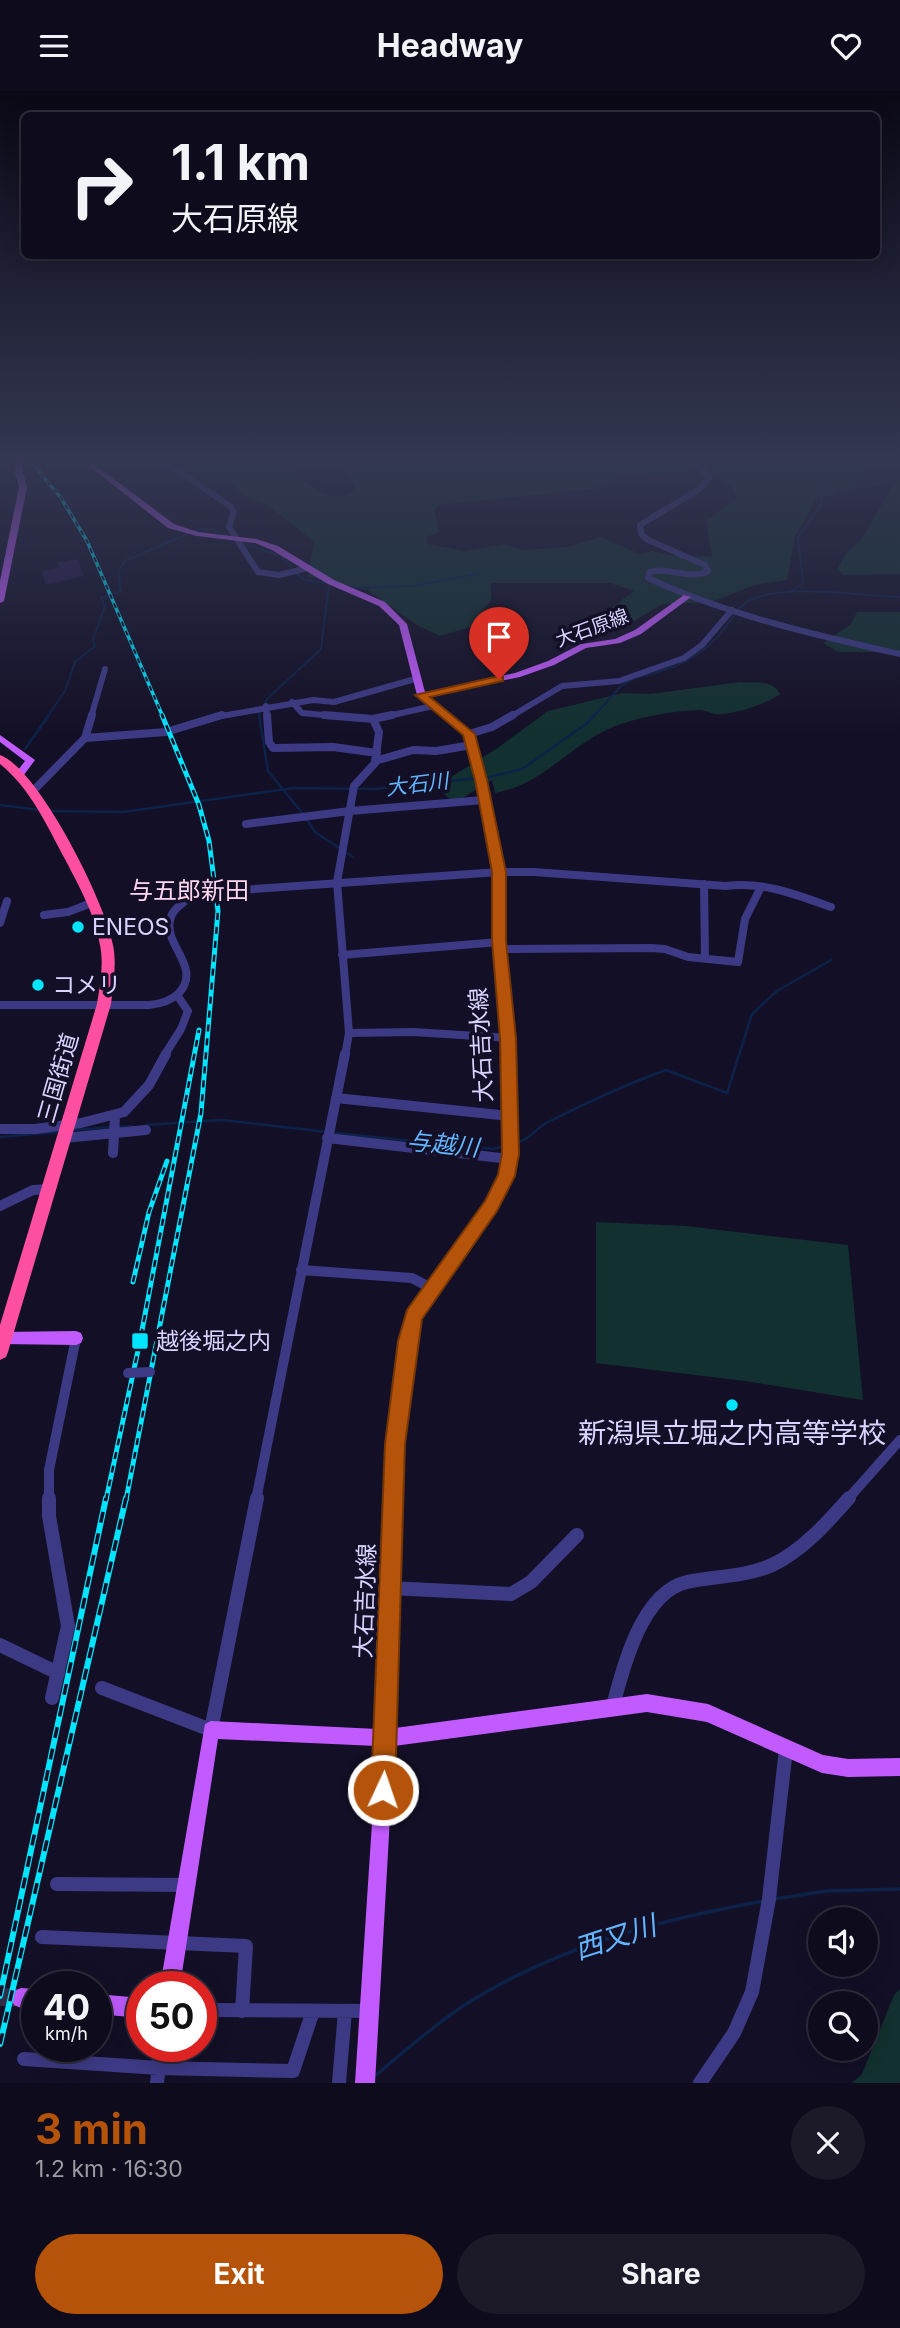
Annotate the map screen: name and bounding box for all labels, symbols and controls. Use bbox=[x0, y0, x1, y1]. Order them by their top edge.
text: Headway bbox=[377, 26, 523, 65]
icon: menu bbox=[35, 27, 73, 65]
icon: heart bbox=[827, 27, 865, 65]
text: 1.1 km bbox=[171, 133, 310, 192]
icon: right bbox=[56, 140, 147, 231]
text: 大石原線 bbox=[171, 199, 299, 238]
street label: 大石原線 bbox=[552, 604, 632, 652]
pin bbox=[469, 607, 529, 679]
icon: arrive bbox=[480, 618, 518, 656]
water label: 大石川 bbox=[384, 768, 452, 800]
district label: 与五郎新田 bbox=[129, 876, 249, 905]
place label: ENEOS bbox=[92, 913, 169, 941]
marker: ENEOS bbox=[70, 919, 86, 935]
place label: コメリ bbox=[52, 971, 121, 999]
marker: コメリ bbox=[30, 977, 46, 993]
street label: 大石吉水線 bbox=[464, 987, 498, 1103]
street label: 三国街道 bbox=[32, 1030, 84, 1126]
water label: 与越川 bbox=[406, 1126, 483, 1162]
place label: 越後堀之内 bbox=[156, 1327, 271, 1355]
marker: 越後堀之内 bbox=[130, 1331, 150, 1351]
marker: 新潟県立堀之内高等学校 bbox=[724, 1397, 740, 1413]
place label: 新潟県立堀之内高等学校 bbox=[578, 1416, 886, 1450]
street label: 大石吉水線 bbox=[349, 1543, 381, 1659]
position arrow bbox=[346, 1753, 420, 1827]
water label: 西又川 bbox=[570, 1907, 663, 1966]
map controls bbox=[808, 1907, 878, 2061]
button: sound bbox=[808, 1907, 878, 1977]
speed limit sign: 50 bbox=[126, 1971, 217, 2062]
text: 40 bbox=[43, 1986, 90, 2028]
button: search bbox=[808, 1991, 878, 2061]
text: km/h bbox=[45, 2023, 88, 2044]
text: 3 min bbox=[35, 2103, 148, 2154]
button: close bbox=[791, 2106, 865, 2180]
text: 1.2 km · 16:30 bbox=[35, 2155, 183, 2183]
button: Exit bbox=[35, 2234, 443, 2314]
button: Share bbox=[457, 2234, 865, 2314]

